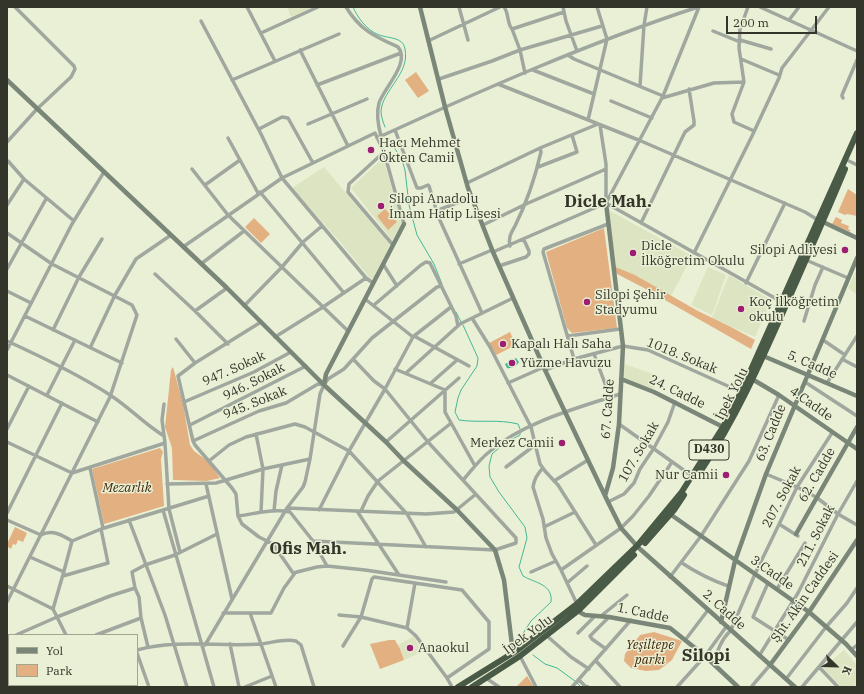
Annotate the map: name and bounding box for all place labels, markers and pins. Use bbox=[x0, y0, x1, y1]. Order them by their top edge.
place label: Hacı Mehmet Ökten Camii bbox=[379, 135, 461, 166]
marker: Hacı Mehmet Ökten Camii bbox=[366, 145, 376, 155]
place label: Silopi Anadolu İmam Hatip Lisesi bbox=[389, 191, 501, 222]
marker: Silopi Anadolu İmam Hatip Lisesi bbox=[376, 201, 386, 211]
place label: Dicle İlköğretim Okulu bbox=[641, 238, 745, 269]
place label: Silopi Adliyesi bbox=[750, 242, 837, 258]
marker: Silopi Adliyesi bbox=[840, 245, 850, 255]
marker: Dicle İlköğretim Okulu bbox=[628, 248, 638, 258]
place label: Silopi Şehir Stadyumu bbox=[595, 287, 666, 318]
place label: Koç İlköğretim okulu bbox=[749, 294, 839, 325]
marker: Silopi Şehir Stadyumu bbox=[582, 297, 592, 307]
marker: Koç İlköğretim okulu bbox=[736, 304, 746, 314]
place label: Kapalı Halı Saha bbox=[511, 336, 612, 352]
marker: Kapalı Halı Saha bbox=[498, 339, 508, 349]
place label: Yüzme Havuzu bbox=[520, 355, 612, 371]
marker: Yüzme Havuzu bbox=[507, 358, 517, 368]
place label: Merkez Camii bbox=[470, 435, 554, 451]
marker: Merkez Camii bbox=[557, 438, 567, 448]
place label: Nur Camii bbox=[655, 467, 718, 483]
marker: Nur Camii bbox=[721, 470, 731, 480]
place label: Anaokul bbox=[418, 640, 469, 656]
marker: Anaokul bbox=[405, 643, 415, 653]

